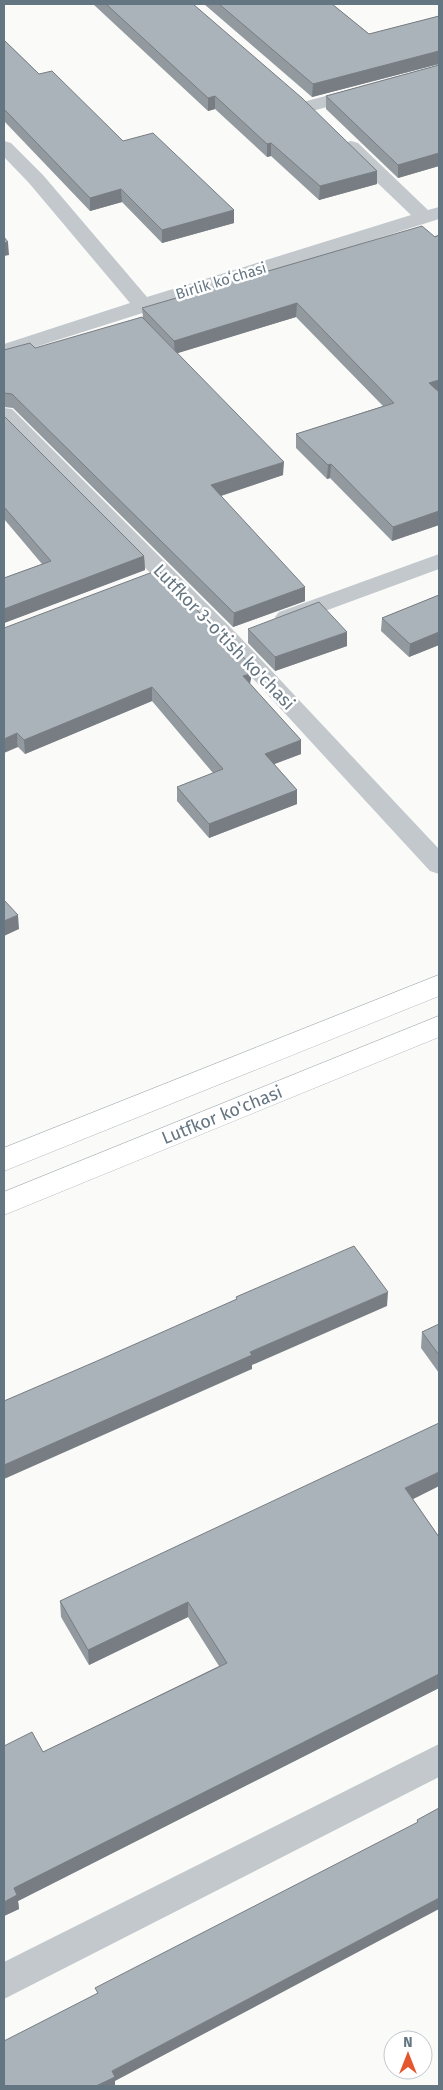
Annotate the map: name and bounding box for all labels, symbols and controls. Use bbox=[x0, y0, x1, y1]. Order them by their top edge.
street label: Birlik koʻchasi bbox=[173, 259, 269, 303]
street label: Lutfkor 3-o'tish ko'chasi bbox=[149, 559, 299, 715]
street label: Lutfkor ko'chasi bbox=[158, 1081, 286, 1149]
north arrow bbox=[383, 2030, 433, 2080]
text: N bbox=[403, 2034, 413, 2051]

